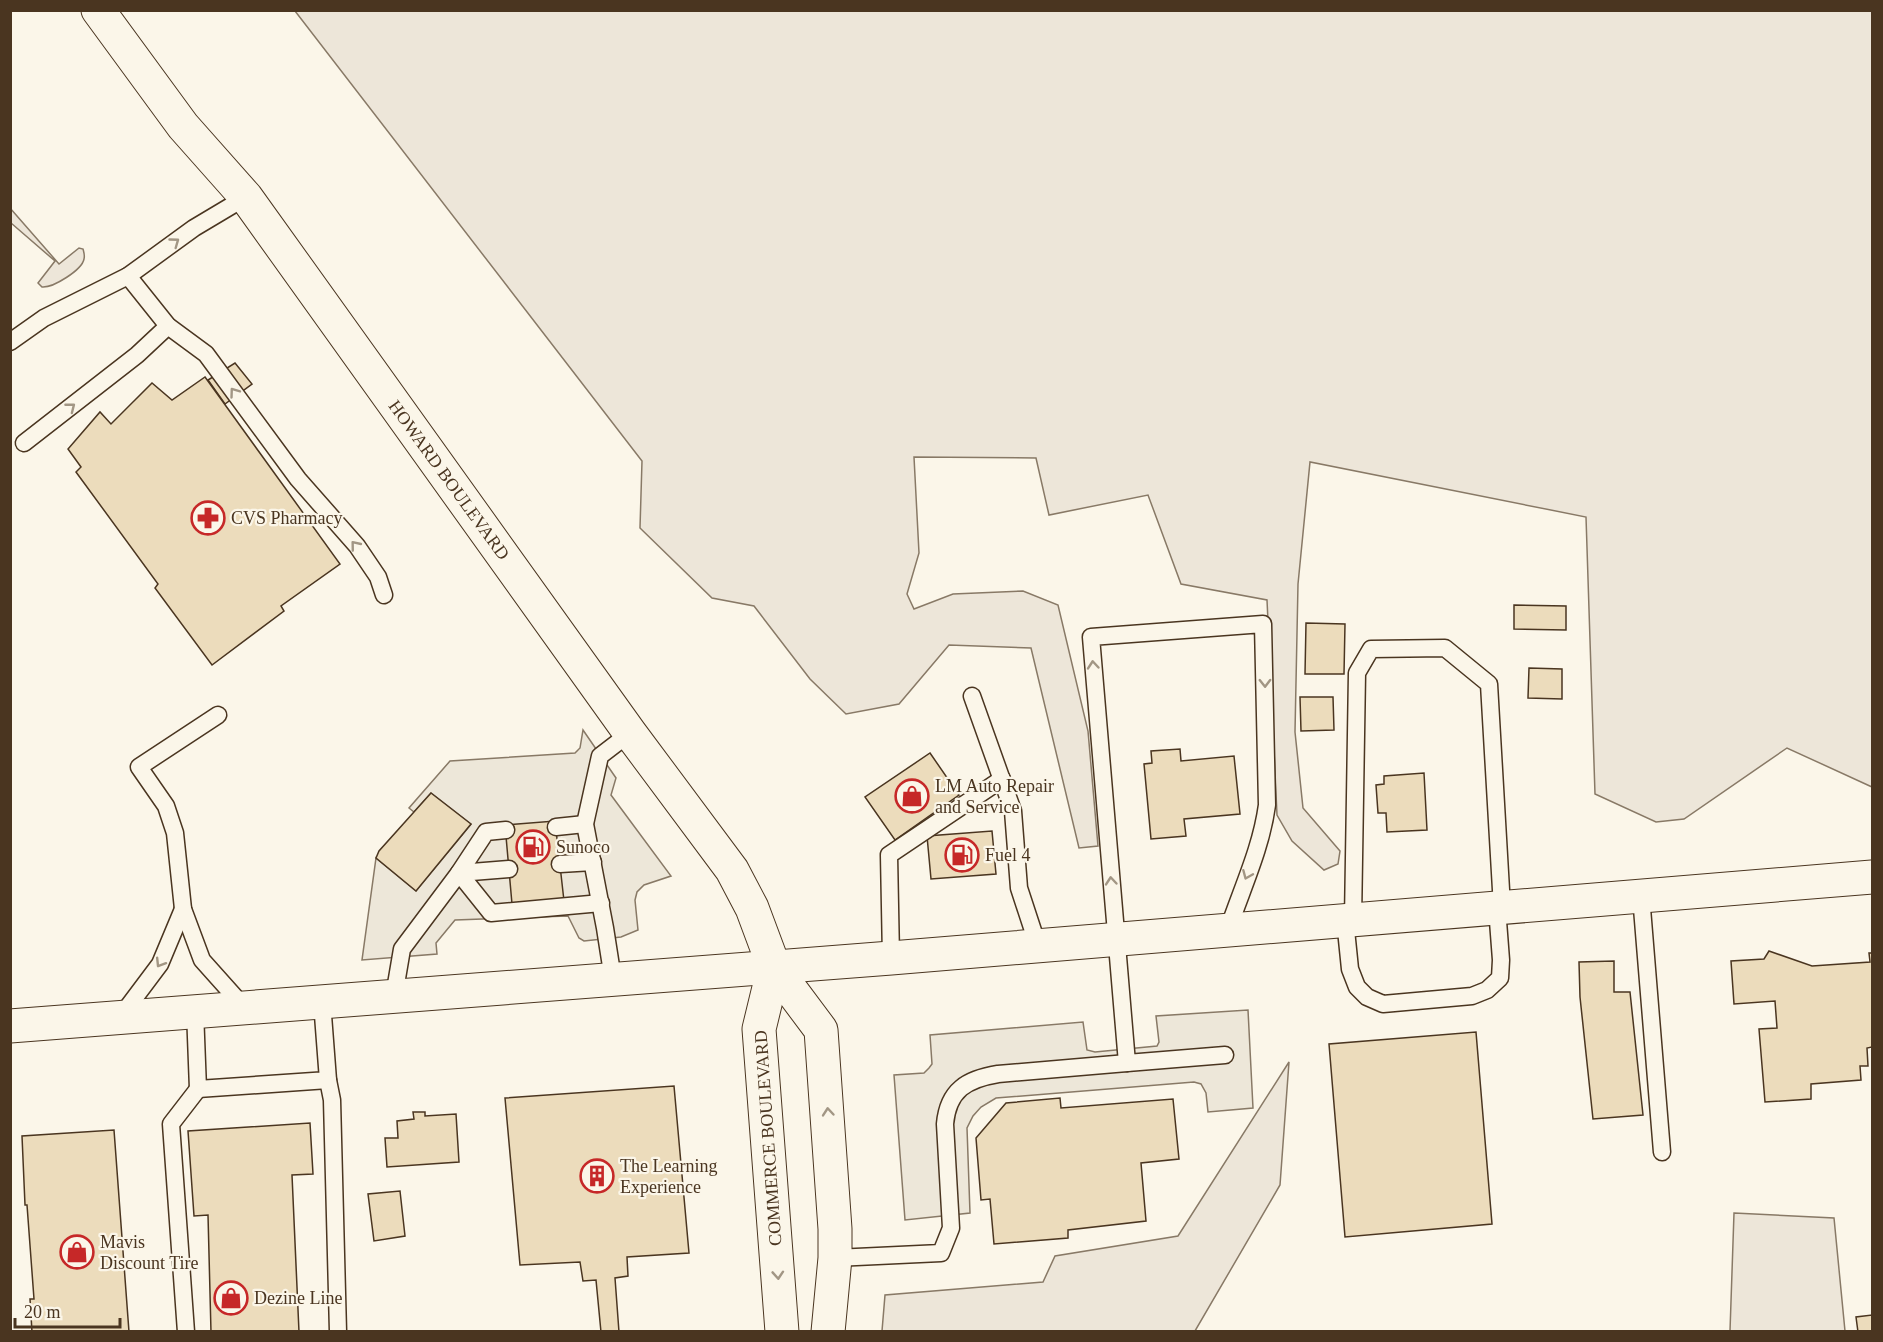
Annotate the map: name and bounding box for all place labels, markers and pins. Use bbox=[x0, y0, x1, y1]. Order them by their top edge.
pharmacy icon: CVS Pharmacy bbox=[190, 500, 226, 536]
place label: CVS Pharmacy bbox=[231, 508, 343, 528]
place label: LM Auto Repair and Service bbox=[935, 776, 1054, 817]
shop icon: LM Auto Repair and Service bbox=[894, 778, 930, 814]
fuel station icon: Sunoco bbox=[515, 829, 551, 865]
place label: Sunoco bbox=[556, 837, 610, 857]
fuel station icon: Fuel 4 bbox=[944, 837, 980, 873]
place label: Fuel 4 bbox=[985, 845, 1031, 865]
place label: The Learning Experience bbox=[620, 1156, 717, 1197]
building icon: The Learning Experience bbox=[579, 1158, 615, 1194]
place label: Mavis Discount Tire bbox=[100, 1232, 199, 1273]
shop icon: Mavis Discount Tire bbox=[59, 1234, 95, 1270]
shop icon: Dezine Line bbox=[213, 1280, 249, 1316]
place label: Dezine Line bbox=[254, 1288, 342, 1308]

